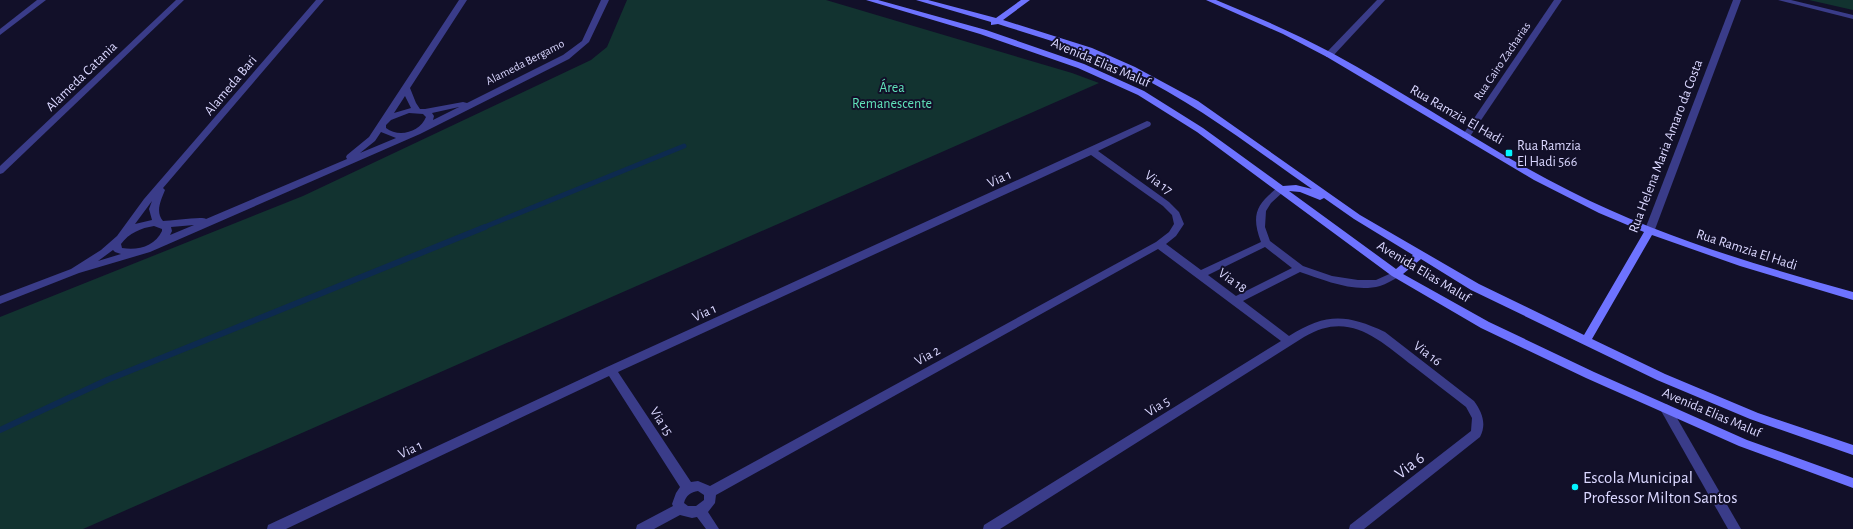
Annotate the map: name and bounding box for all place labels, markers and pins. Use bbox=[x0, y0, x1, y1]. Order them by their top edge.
place label: Rua Ramzia El Hadi 566 bbox=[1517, 139, 1582, 169]
marker: Rua Ramzia El Hadi 566 bbox=[1504, 148, 1514, 158]
place label: Escola Municipal Professor Milton Santos bbox=[1583, 469, 1737, 506]
marker: Escola Municipal Professor Milton Santos bbox=[1570, 482, 1580, 492]

